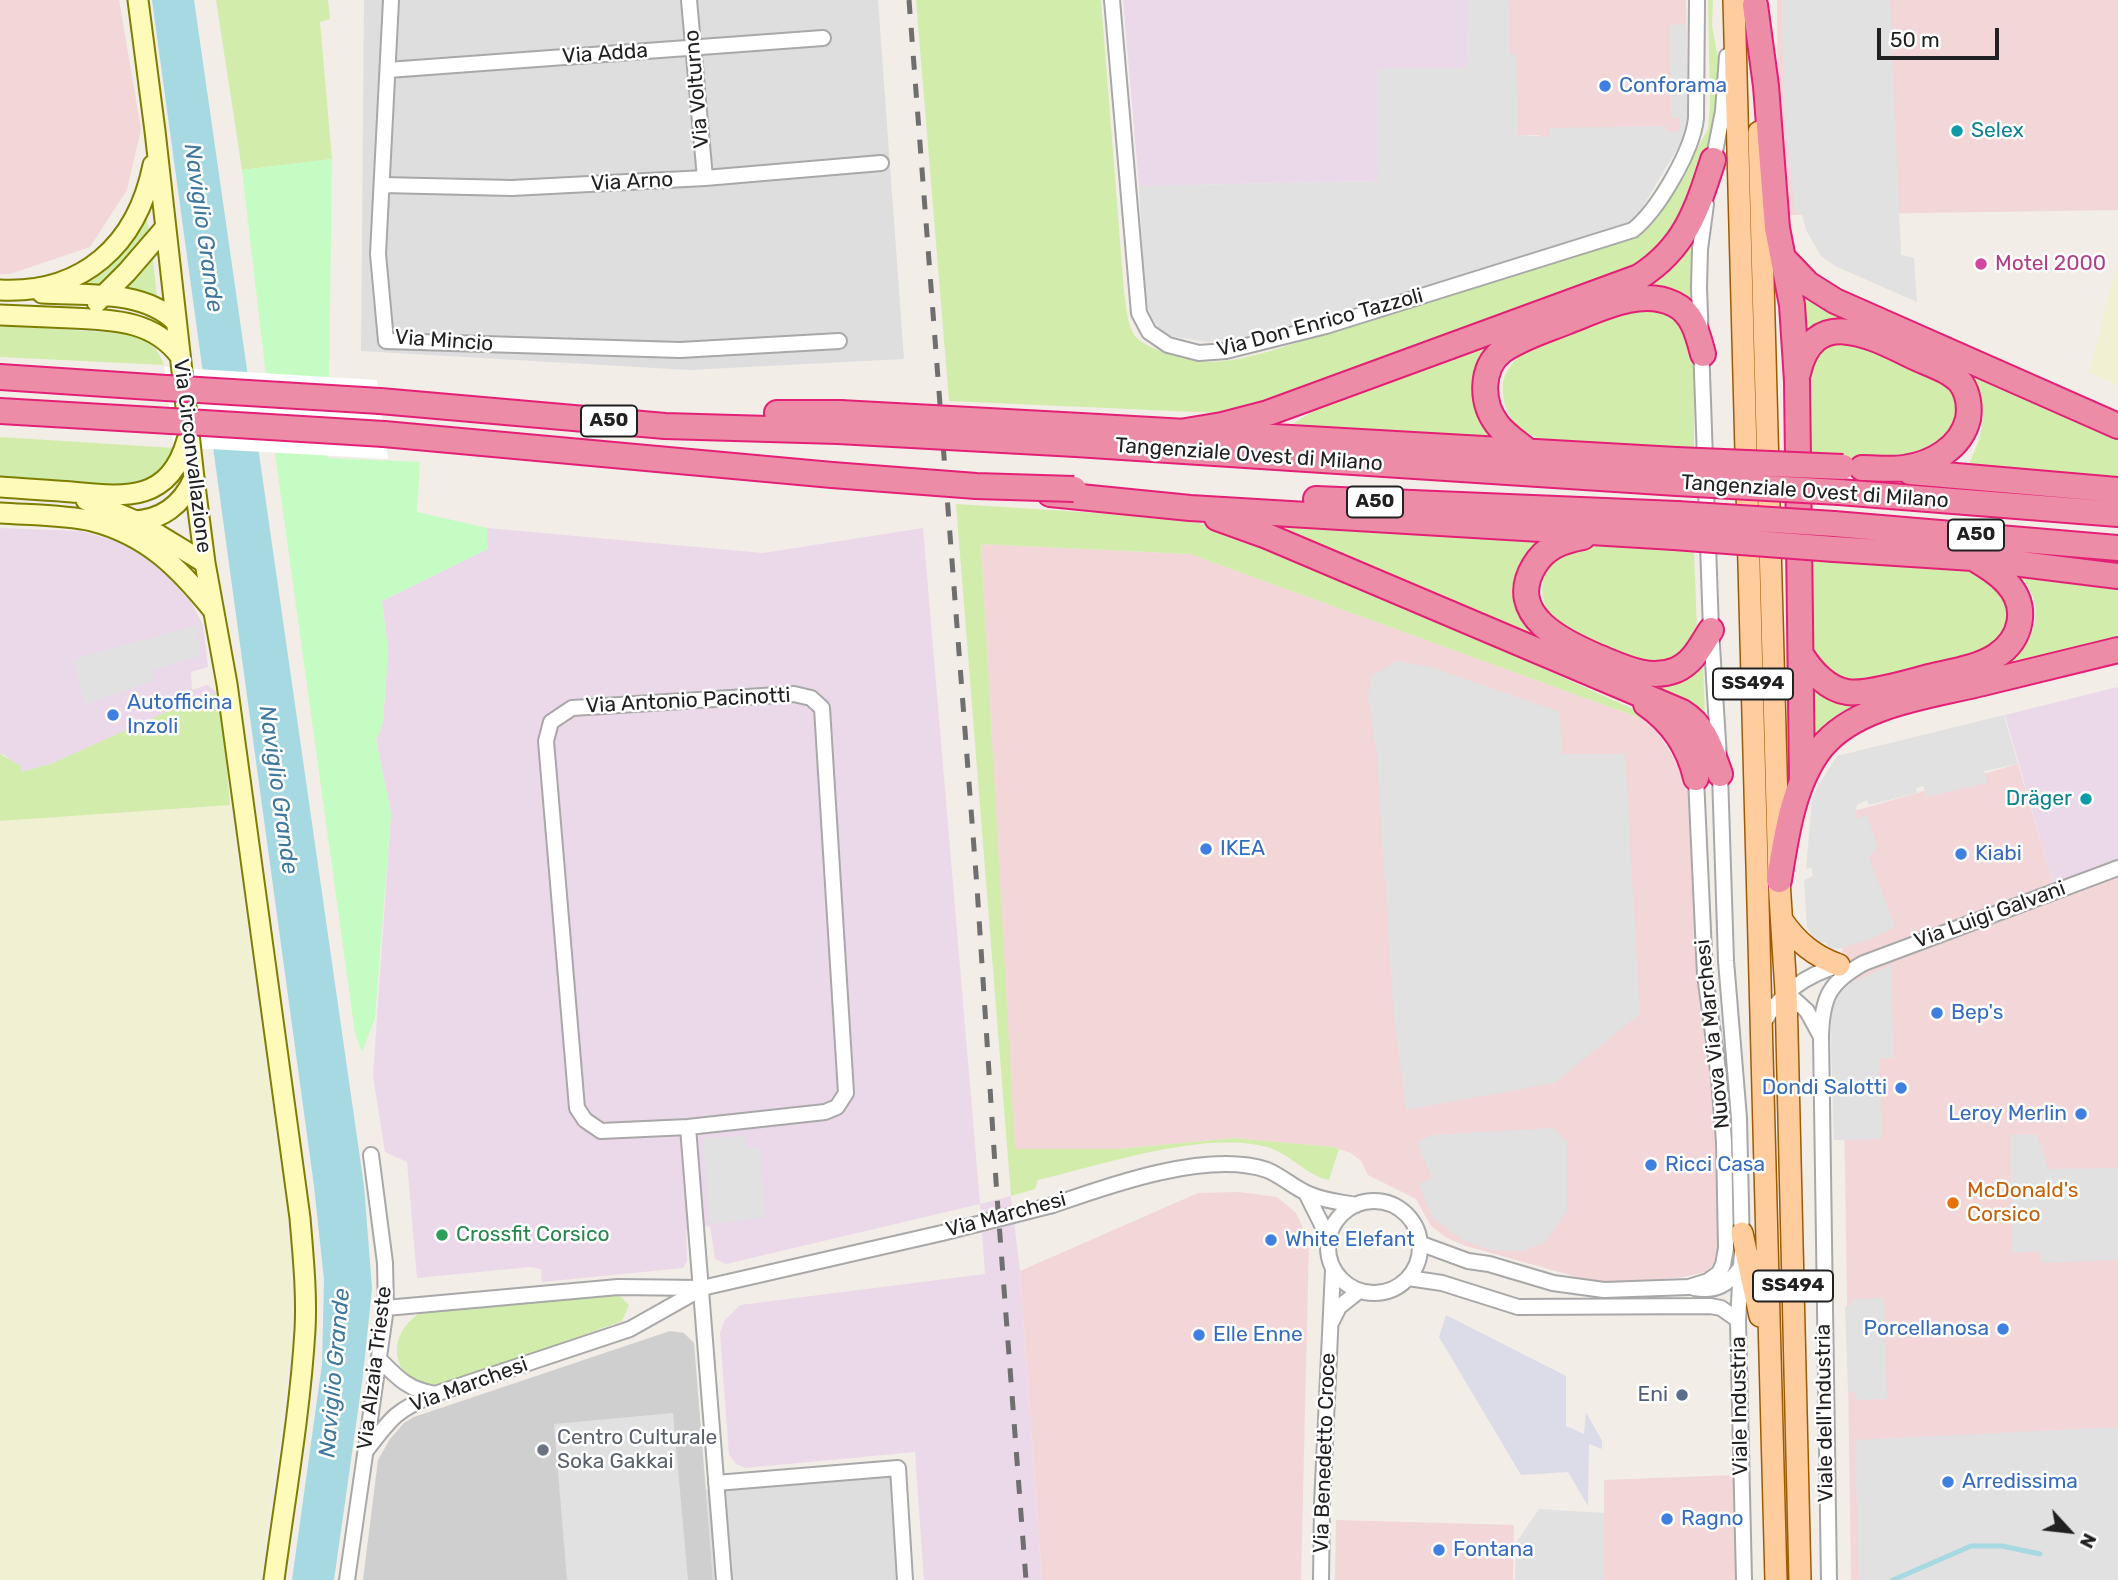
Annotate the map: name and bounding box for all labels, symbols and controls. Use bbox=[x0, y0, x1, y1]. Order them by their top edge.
scale bar bbox=[1880, 14, 2002, 58]
text: 50 m bbox=[1890, 27, 1940, 52]
street label: Via Volturno bbox=[679, 29, 715, 149]
street label: Via Adda bbox=[561, 38, 649, 70]
place label: Conforama bbox=[1619, 73, 1727, 99]
marker: Conforama bbox=[1597, 78, 1613, 94]
place label: Selex bbox=[1971, 118, 2024, 144]
marker: Selex bbox=[1949, 123, 1965, 139]
water label: Naviglio Grande bbox=[178, 142, 228, 314]
street label: Via Arno bbox=[590, 167, 674, 197]
place label: Motel 2000 bbox=[1995, 251, 2106, 277]
marker: Motel 2000 bbox=[1973, 256, 1989, 272]
street label: Via Don Enrico Tazzoli bbox=[1214, 283, 1426, 363]
street label: Via Mincio bbox=[394, 325, 494, 357]
street label: Via Circonvallazione bbox=[168, 358, 216, 554]
road number: A50 bbox=[581, 406, 637, 436]
street label: Tangenziale Ovest di Milano bbox=[1114, 433, 1384, 477]
street label: Tangenziale Ovest di Milano bbox=[1680, 470, 1950, 514]
road number: A50 bbox=[1347, 486, 1403, 517]
road number: A50 bbox=[1948, 520, 2004, 550]
road number: SS494 bbox=[1713, 668, 1793, 699]
street label: Via Antonio Pacinotti bbox=[585, 683, 791, 719]
place label: Autofficina Inzoli bbox=[127, 690, 233, 740]
water label: Naviglio Grande bbox=[253, 704, 303, 876]
marker: Autofficina Inzoli bbox=[105, 707, 121, 723]
place label: Dräger bbox=[2006, 786, 2072, 812]
marker: Dräger bbox=[2078, 791, 2094, 807]
place label: IKEA bbox=[1220, 836, 1265, 862]
marker: IKEA bbox=[1198, 841, 1214, 857]
place label: Kiabi bbox=[1975, 841, 2022, 867]
marker: Kiabi bbox=[1953, 846, 1969, 862]
street label: Via Luigi Galvani bbox=[1911, 876, 2069, 954]
street label: Nuova Via Marchesi bbox=[1691, 938, 1735, 1130]
place label: Bep's bbox=[1951, 1000, 2003, 1026]
marker: Bep's bbox=[1929, 1005, 1945, 1021]
place label: Dondi Salotti bbox=[1762, 1075, 1887, 1101]
marker: Dondi Salotti bbox=[1893, 1080, 1909, 1096]
place label: Leroy Merlin bbox=[1948, 1101, 2067, 1127]
marker: Leroy Merlin bbox=[2073, 1106, 2089, 1122]
place label: Ricci Casa bbox=[1665, 1152, 1765, 1178]
marker: Ricci Casa bbox=[1643, 1157, 1659, 1173]
place label: McDonald's Corsico bbox=[1967, 1178, 2079, 1228]
street label: Via Marchesi bbox=[943, 1187, 1069, 1243]
marker: McDonald's Corsico bbox=[1945, 1195, 1961, 1211]
place label: Crossfit Corsico bbox=[456, 1222, 610, 1248]
marker: Crossfit Corsico bbox=[434, 1227, 450, 1243]
place label: White Elefant bbox=[1285, 1227, 1415, 1253]
marker: White Elefant bbox=[1263, 1232, 1279, 1248]
road number: SS494 bbox=[1753, 1270, 1833, 1302]
street label: Via Alzaia Trieste bbox=[352, 1285, 398, 1451]
water label: Naviglio Grande bbox=[314, 1287, 356, 1459]
place label: Porcellanosa bbox=[1864, 1316, 1989, 1342]
marker: Porcellanosa bbox=[1995, 1321, 2011, 1337]
place label: Elle Enne bbox=[1213, 1322, 1303, 1348]
street label: Viale dell'Industria bbox=[1811, 1324, 1839, 1502]
marker: Elle Enne bbox=[1191, 1327, 1207, 1343]
street label: Viale Industria bbox=[1726, 1336, 1754, 1476]
street label: Via Marchesi bbox=[407, 1352, 531, 1418]
street label: Via Benedetto Croce bbox=[1309, 1352, 1341, 1554]
place label: Eni bbox=[1637, 1382, 1668, 1408]
marker: Eni bbox=[1674, 1387, 1690, 1403]
place label: Centro Culturale Soka Gakkai bbox=[557, 1425, 717, 1475]
marker: Centro Culturale Soka Gakkai bbox=[535, 1442, 551, 1458]
place label: Arredissima bbox=[1962, 1469, 2078, 1495]
marker: Arredissima bbox=[1940, 1474, 1956, 1490]
north arrow bbox=[2034, 1496, 2104, 1566]
place label: Ragno bbox=[1681, 1506, 1744, 1532]
marker: Ragno bbox=[1659, 1511, 1675, 1527]
text: N bbox=[2075, 1529, 2102, 1552]
place label: Fontana bbox=[1453, 1537, 1534, 1563]
marker: Fontana bbox=[1431, 1542, 1447, 1558]

